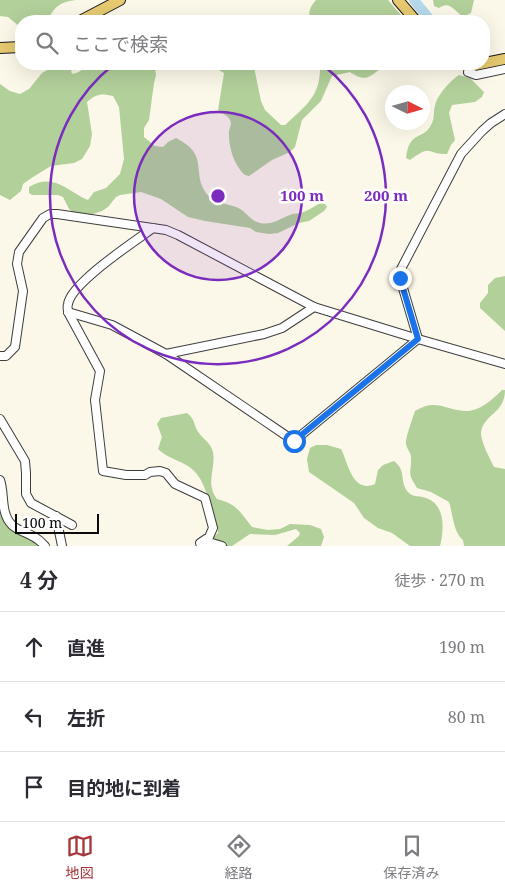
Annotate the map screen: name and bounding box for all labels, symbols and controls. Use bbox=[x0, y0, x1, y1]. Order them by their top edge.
search box bbox=[15, 15, 490, 70]
icon: search bbox=[33, 29, 61, 57]
text: ここで検索 bbox=[73, 31, 168, 57]
north arrow bbox=[385, 85, 430, 130]
text: 100 m bbox=[280, 185, 324, 205]
text: 200 m bbox=[364, 185, 408, 205]
centre of rings bbox=[209, 187, 227, 205]
route end bbox=[389, 267, 412, 290]
route start bbox=[283, 430, 306, 453]
scale bar bbox=[15, 511, 99, 534]
text: 100 m bbox=[22, 513, 62, 532]
text: 4 分 bbox=[20, 566, 58, 594]
text: 徒歩 · 270 m bbox=[395, 569, 485, 591]
icon: ahead bbox=[20, 633, 48, 661]
text: 直進 bbox=[67, 635, 105, 661]
text: 190 m bbox=[439, 636, 485, 658]
icon: left bbox=[20, 703, 48, 731]
text: 左折 bbox=[67, 705, 105, 731]
text: 80 m bbox=[448, 706, 485, 728]
icon: arrive bbox=[20, 773, 48, 801]
text: 目的地に到着 bbox=[67, 775, 181, 801]
tab: 地図 bbox=[66, 832, 94, 882]
tab: 経路 bbox=[225, 832, 253, 882]
tab: 保存済み bbox=[384, 832, 440, 882]

